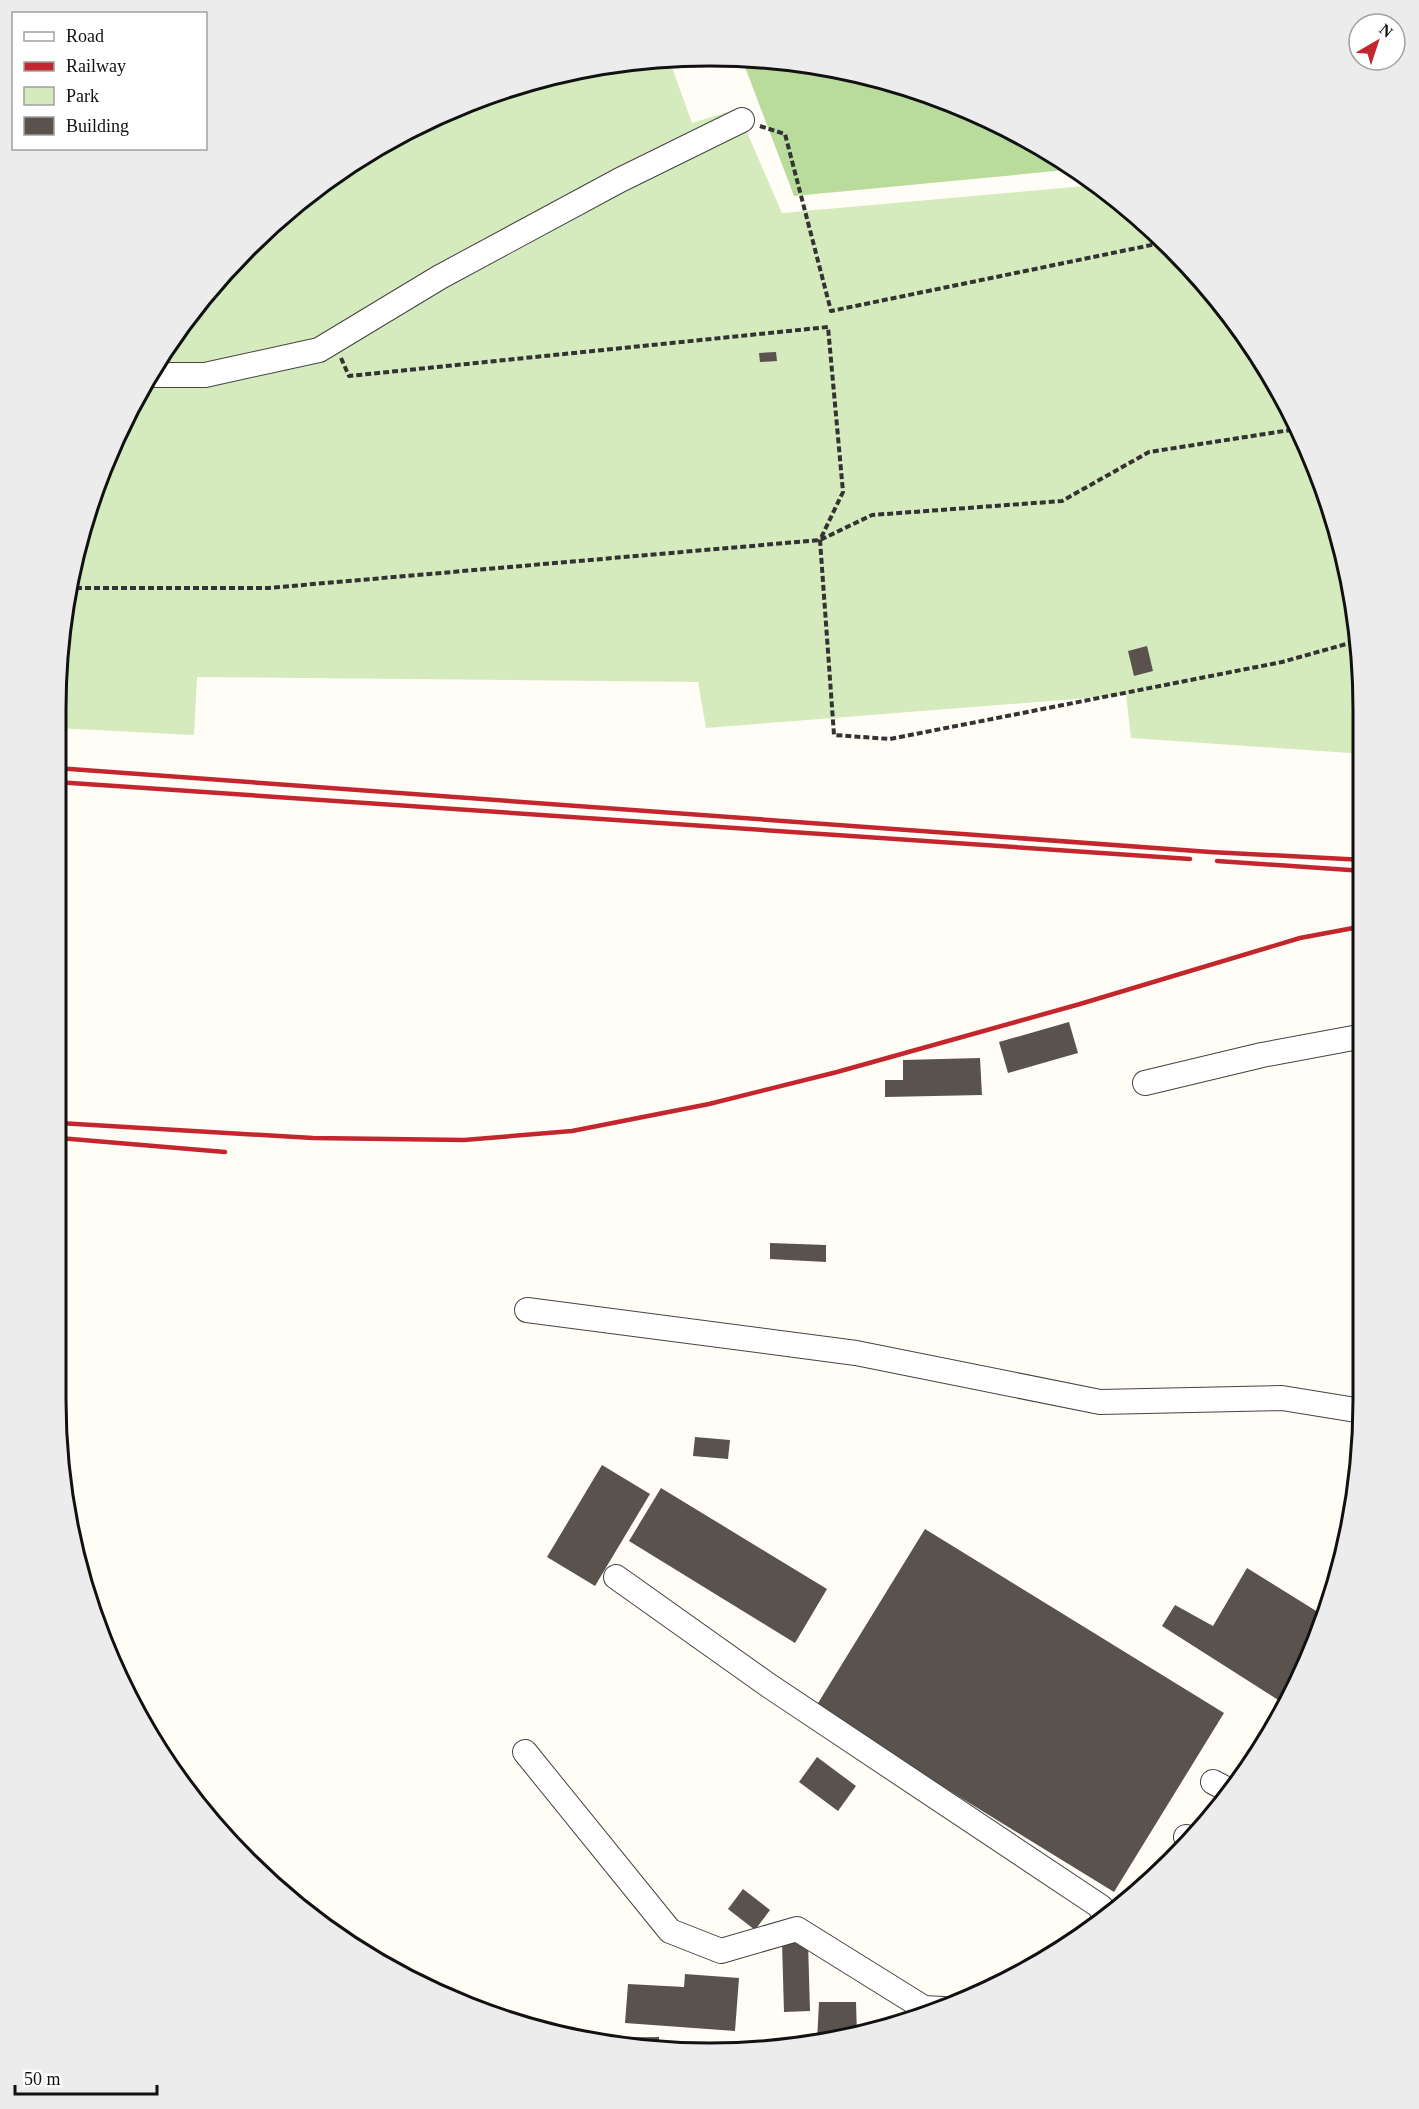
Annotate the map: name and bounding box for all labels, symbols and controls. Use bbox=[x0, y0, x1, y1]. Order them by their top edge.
legend bbox=[12, 12, 207, 150]
north arrow bbox=[1347, 12, 1407, 72]
text: N bbox=[1376, 20, 1396, 41]
text: Road bbox=[66, 26, 104, 46]
text: Railway bbox=[66, 56, 126, 76]
text: Park bbox=[66, 86, 99, 106]
text: Building bbox=[66, 116, 129, 136]
scale bar bbox=[15, 2058, 158, 2096]
text: 50 m bbox=[24, 2069, 61, 2089]

